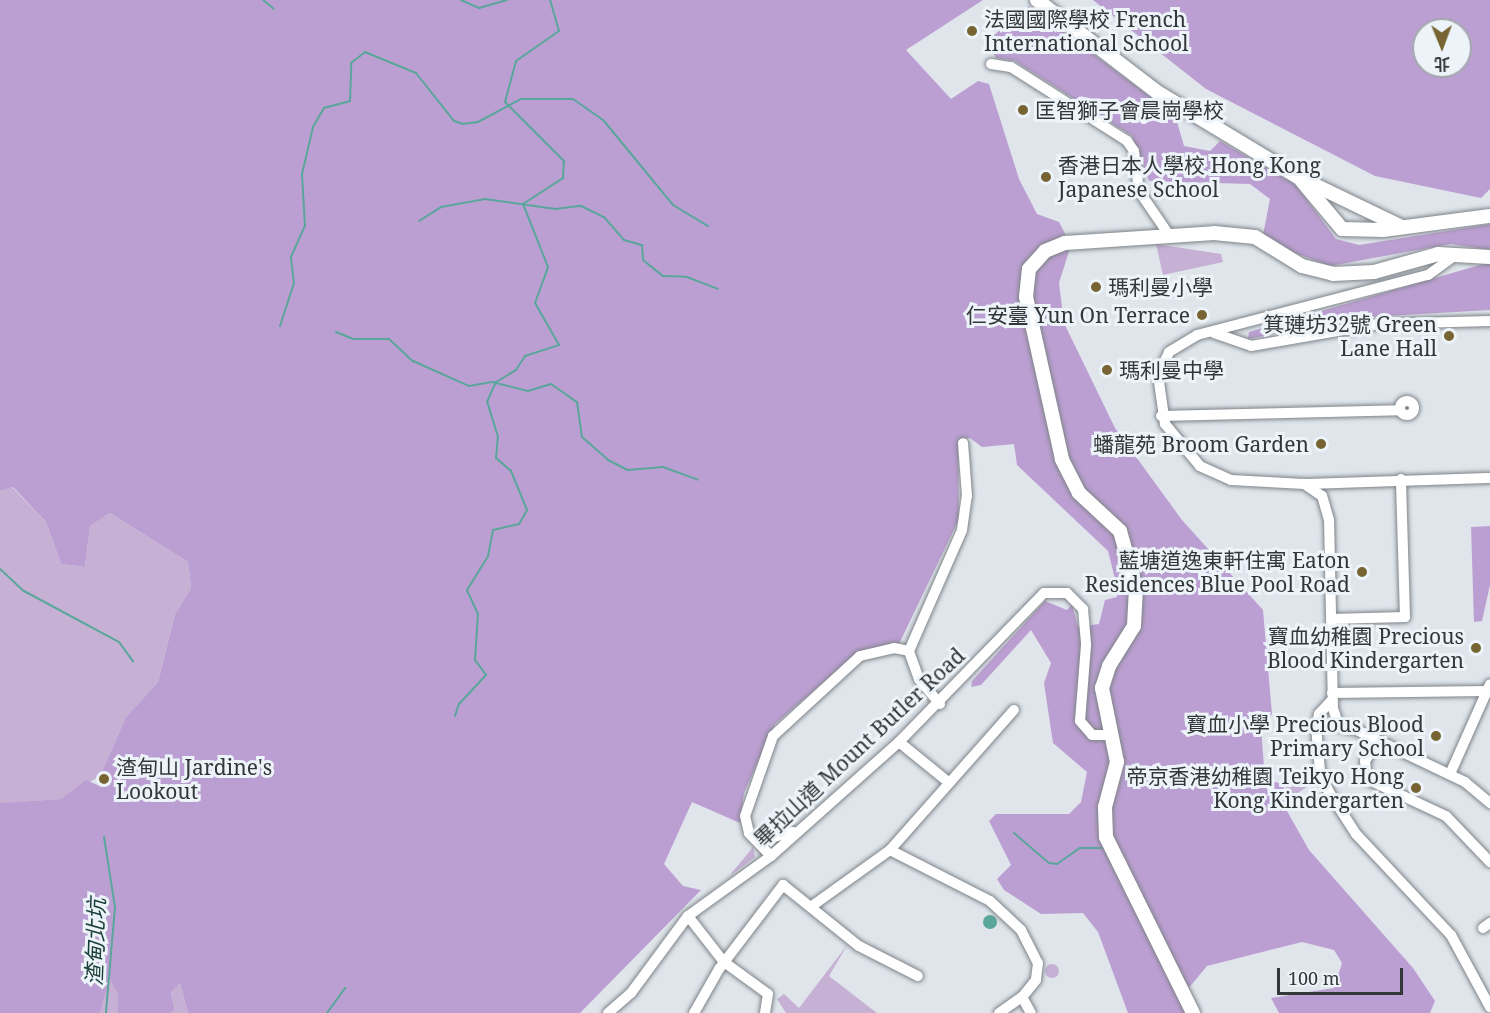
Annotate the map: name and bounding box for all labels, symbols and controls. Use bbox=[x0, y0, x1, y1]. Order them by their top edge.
place label: 法國國際學校 French International School bbox=[984, 6, 1189, 56]
north arrow bbox=[1412, 18, 1472, 78]
marker: 法國國際學校 French International School bbox=[965, 24, 979, 38]
text: 北 bbox=[1434, 53, 1450, 75]
place label: 匡智獅子會晨崗學校 bbox=[1035, 97, 1224, 123]
marker: 匡智獅子會晨崗學校 bbox=[1016, 103, 1030, 117]
place label: 香港日本人學校 Hong Kong Japanese School bbox=[1058, 152, 1321, 202]
marker: 香港日本人學校 Hong Kong Japanese School bbox=[1039, 170, 1053, 184]
place label: 瑪利曼小學 bbox=[1108, 274, 1213, 300]
marker: 瑪利曼小學 bbox=[1089, 280, 1103, 294]
place label: 仁安臺 Yun On Terrace bbox=[966, 302, 1190, 328]
marker: 仁安臺 Yun On Terrace bbox=[1195, 308, 1209, 322]
place label: 箕璉坊32號 Green Lane Hall bbox=[1263, 311, 1437, 361]
marker: 箕璉坊32號 Green Lane Hall bbox=[1442, 329, 1456, 343]
place label: 瑪利曼中學 bbox=[1119, 357, 1224, 383]
marker: 瑪利曼中學 bbox=[1100, 363, 1114, 377]
place label: 蟠龍苑 Broom Garden bbox=[1093, 431, 1309, 457]
marker: 蟠龍苑 Broom Garden bbox=[1314, 437, 1328, 451]
place label: 藍塘道逸東軒住寓 Eaton Residences Blue Pool Road bbox=[1085, 547, 1350, 597]
marker: 藍塘道逸東軒住寓 Eaton Residences Blue Pool Road bbox=[1355, 565, 1369, 579]
place label: 寶血幼稚園 Precious Blood Kindergarten bbox=[1267, 623, 1464, 673]
marker: 寶血幼稚園 Precious Blood Kindergarten bbox=[1469, 641, 1483, 655]
street label: 畢拉山道 Mount Butler Road bbox=[748, 643, 970, 851]
place label: 寶血小學 Precious Blood Primary School bbox=[1186, 711, 1424, 761]
marker: 寶血小學 Precious Blood Primary School bbox=[1429, 729, 1443, 743]
place label: 渣甸山 Jardine's Lookout bbox=[116, 754, 272, 804]
place label: 帝京香港幼稚園 Teikyo Hong Kong Kindergarten bbox=[1126, 763, 1404, 813]
marker: 渣甸山 Jardine's Lookout bbox=[97, 772, 111, 786]
marker: 帝京香港幼稚園 Teikyo Hong Kong Kindergarten bbox=[1409, 781, 1423, 795]
water label: 渣甸北坑 bbox=[80, 898, 110, 986]
scale bar bbox=[1280, 956, 1406, 994]
text: 100 m bbox=[1288, 966, 1340, 990]

